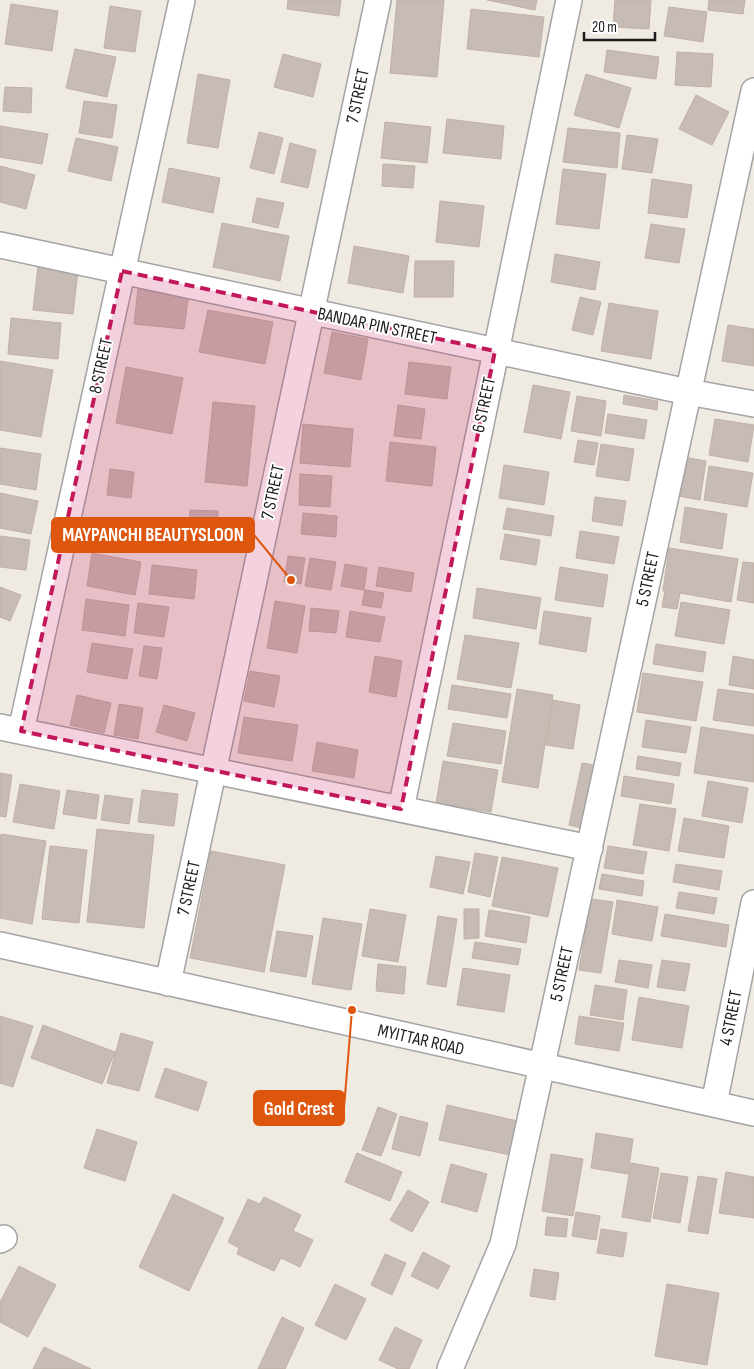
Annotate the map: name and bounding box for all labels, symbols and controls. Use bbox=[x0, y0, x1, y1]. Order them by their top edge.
scale bar bbox=[584, 10, 655, 42]
text: 20 m bbox=[592, 18, 617, 37]
street label: 7 STREET bbox=[342, 67, 374, 125]
street label: BANDAR PIN STREET bbox=[316, 303, 438, 349]
street label: 8 STREET bbox=[85, 336, 117, 396]
street label: 6 STREET bbox=[468, 375, 500, 435]
street label: 7 STREET bbox=[257, 463, 289, 521]
callout: MAYPANCHI BEAUTYSLOON bbox=[52, 518, 254, 552]
text: MAYPANCHI BEAUTYSLOON bbox=[62, 524, 244, 547]
street label: 5 STREET bbox=[632, 550, 664, 608]
street label: 7 STREET bbox=[173, 859, 205, 917]
street label: 5 STREET bbox=[546, 945, 578, 1003]
street label: 4 STREET bbox=[715, 989, 747, 1047]
street label: MYITTAR ROAD bbox=[376, 1020, 466, 1060]
callout: Gold Crest bbox=[254, 1091, 344, 1125]
text: Gold Crest bbox=[264, 1098, 334, 1121]

